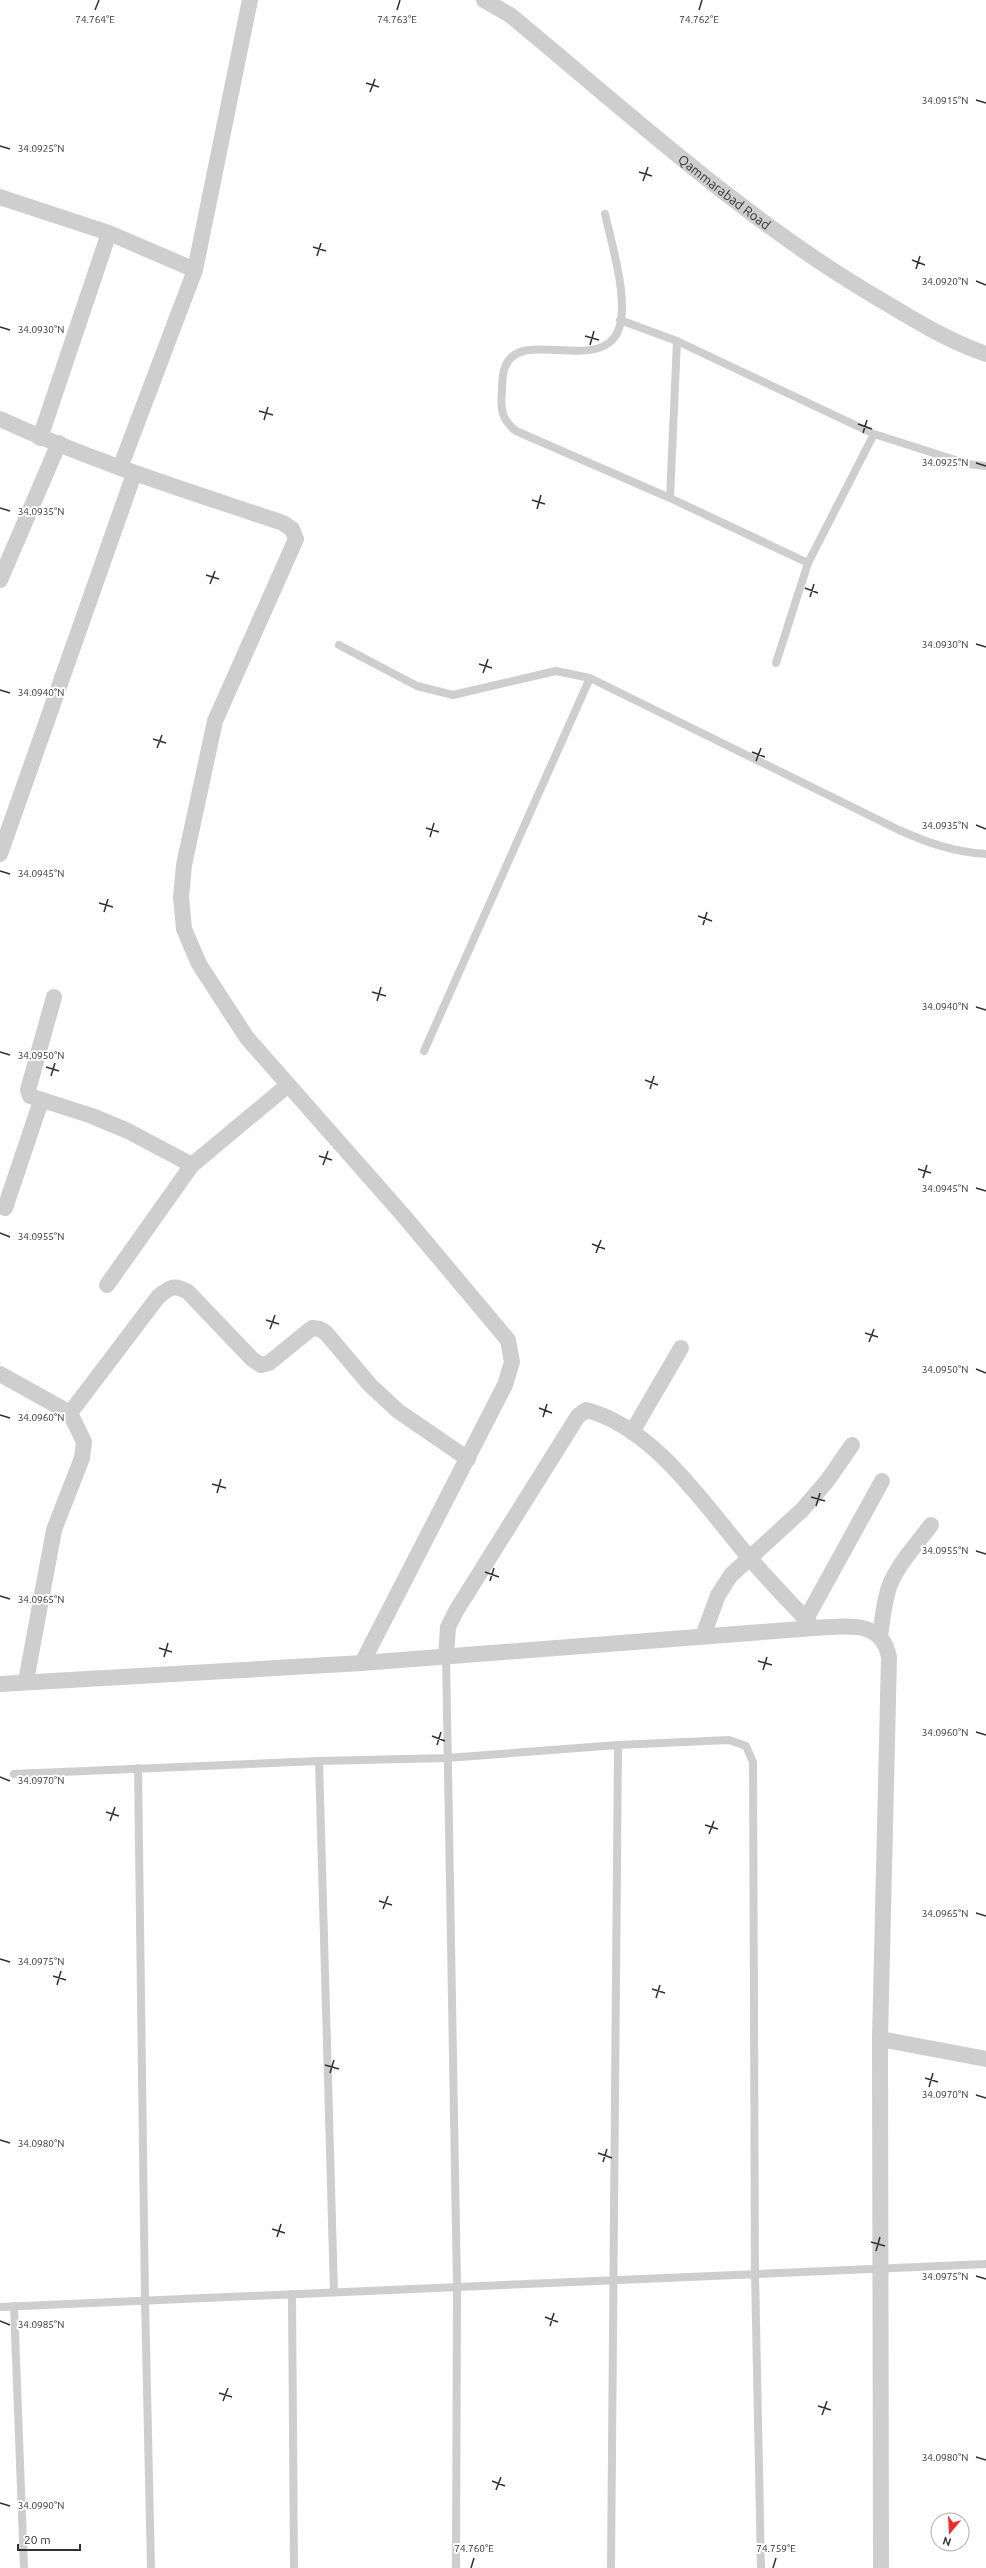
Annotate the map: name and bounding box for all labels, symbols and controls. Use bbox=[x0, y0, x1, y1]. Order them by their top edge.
text: 74.764°E bbox=[75, 14, 115, 25]
text: 74.763°E bbox=[377, 14, 417, 25]
text: 74.762°E bbox=[679, 14, 719, 25]
text: 34.0915°N bbox=[922, 95, 968, 106]
text: 34.0925°N bbox=[18, 143, 64, 154]
street label: Qammarabad Road bbox=[675, 152, 773, 232]
text: 34.0920°N bbox=[922, 276, 968, 287]
text: 34.0930°N bbox=[18, 324, 64, 335]
text: 34.0925°N bbox=[922, 457, 968, 468]
text: 34.0935°N bbox=[18, 506, 64, 517]
text: 34.0930°N bbox=[922, 639, 968, 650]
text: 34.0940°N bbox=[18, 687, 64, 698]
text: 34.0935°N bbox=[922, 820, 968, 831]
text: 34.0945°N bbox=[18, 868, 64, 879]
text: 34.0940°N bbox=[922, 1001, 968, 1012]
text: 34.0950°N bbox=[18, 1050, 64, 1061]
text: 34.0945°N bbox=[922, 1183, 968, 1194]
text: 34.0955°N bbox=[18, 1231, 64, 1242]
text: 34.0950°N bbox=[922, 1364, 968, 1375]
text: 34.0960°N bbox=[18, 1412, 64, 1423]
text: 34.0955°N bbox=[922, 1545, 968, 1556]
text: 34.0965°N bbox=[18, 1594, 64, 1605]
text: 34.0960°N bbox=[922, 1727, 968, 1738]
text: 34.0970°N bbox=[18, 1775, 64, 1786]
text: 34.0965°N bbox=[922, 1908, 968, 1919]
text: 34.0975°N bbox=[18, 1956, 64, 1967]
text: 34.0970°N bbox=[922, 2089, 968, 2100]
text: 34.0980°N bbox=[18, 2138, 64, 2149]
text: 34.0975°N bbox=[922, 2271, 968, 2282]
text: 34.0985°N bbox=[18, 2319, 64, 2330]
text: 34.0980°N bbox=[922, 2452, 968, 2463]
text: 34.0990°N bbox=[18, 2500, 64, 2511]
north arrow bbox=[930, 2512, 970, 2552]
scale bar bbox=[18, 2526, 80, 2552]
text: 20 m bbox=[24, 2533, 51, 2546]
text: N bbox=[941, 2535, 953, 2548]
text: 74.760°E bbox=[454, 2543, 494, 2554]
text: 74.759°E bbox=[756, 2543, 796, 2554]

